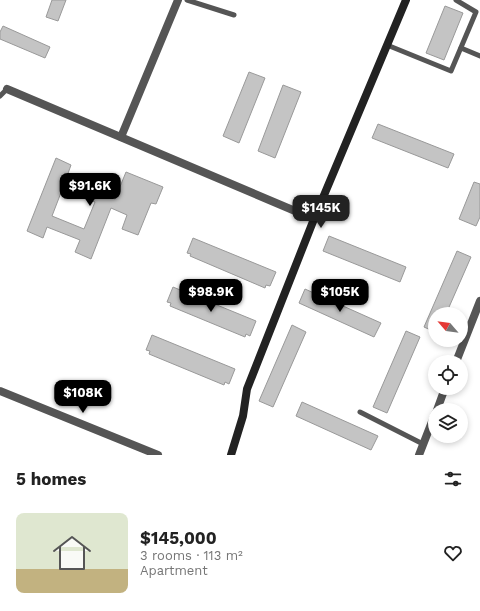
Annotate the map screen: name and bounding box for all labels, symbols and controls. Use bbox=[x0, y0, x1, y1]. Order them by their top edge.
pin: $91.6K bbox=[57, 173, 123, 207]
text: $91.6K bbox=[69, 178, 111, 193]
pin: $145K bbox=[293, 195, 349, 229]
text: $145K bbox=[302, 200, 340, 215]
pin: $98.9K bbox=[178, 279, 244, 313]
pin: $105K bbox=[312, 279, 368, 313]
text: $98.9K bbox=[188, 284, 234, 299]
text: $105K bbox=[321, 284, 359, 299]
north arrow bbox=[428, 307, 468, 347]
map controls bbox=[428, 307, 468, 443]
button: locate bbox=[428, 355, 468, 395]
pin: $108K bbox=[55, 380, 111, 414]
text: $108K bbox=[63, 385, 103, 400]
button: layers bbox=[428, 403, 468, 443]
icon: filters bbox=[442, 468, 464, 490]
text: 5 homes bbox=[16, 469, 86, 489]
text: $145,000 bbox=[140, 528, 217, 548]
icon: home bbox=[48, 529, 96, 577]
icon: heart bbox=[442, 542, 464, 564]
text: 3 rooms · 113 m² bbox=[140, 548, 243, 563]
text: Apartment bbox=[140, 563, 208, 578]

